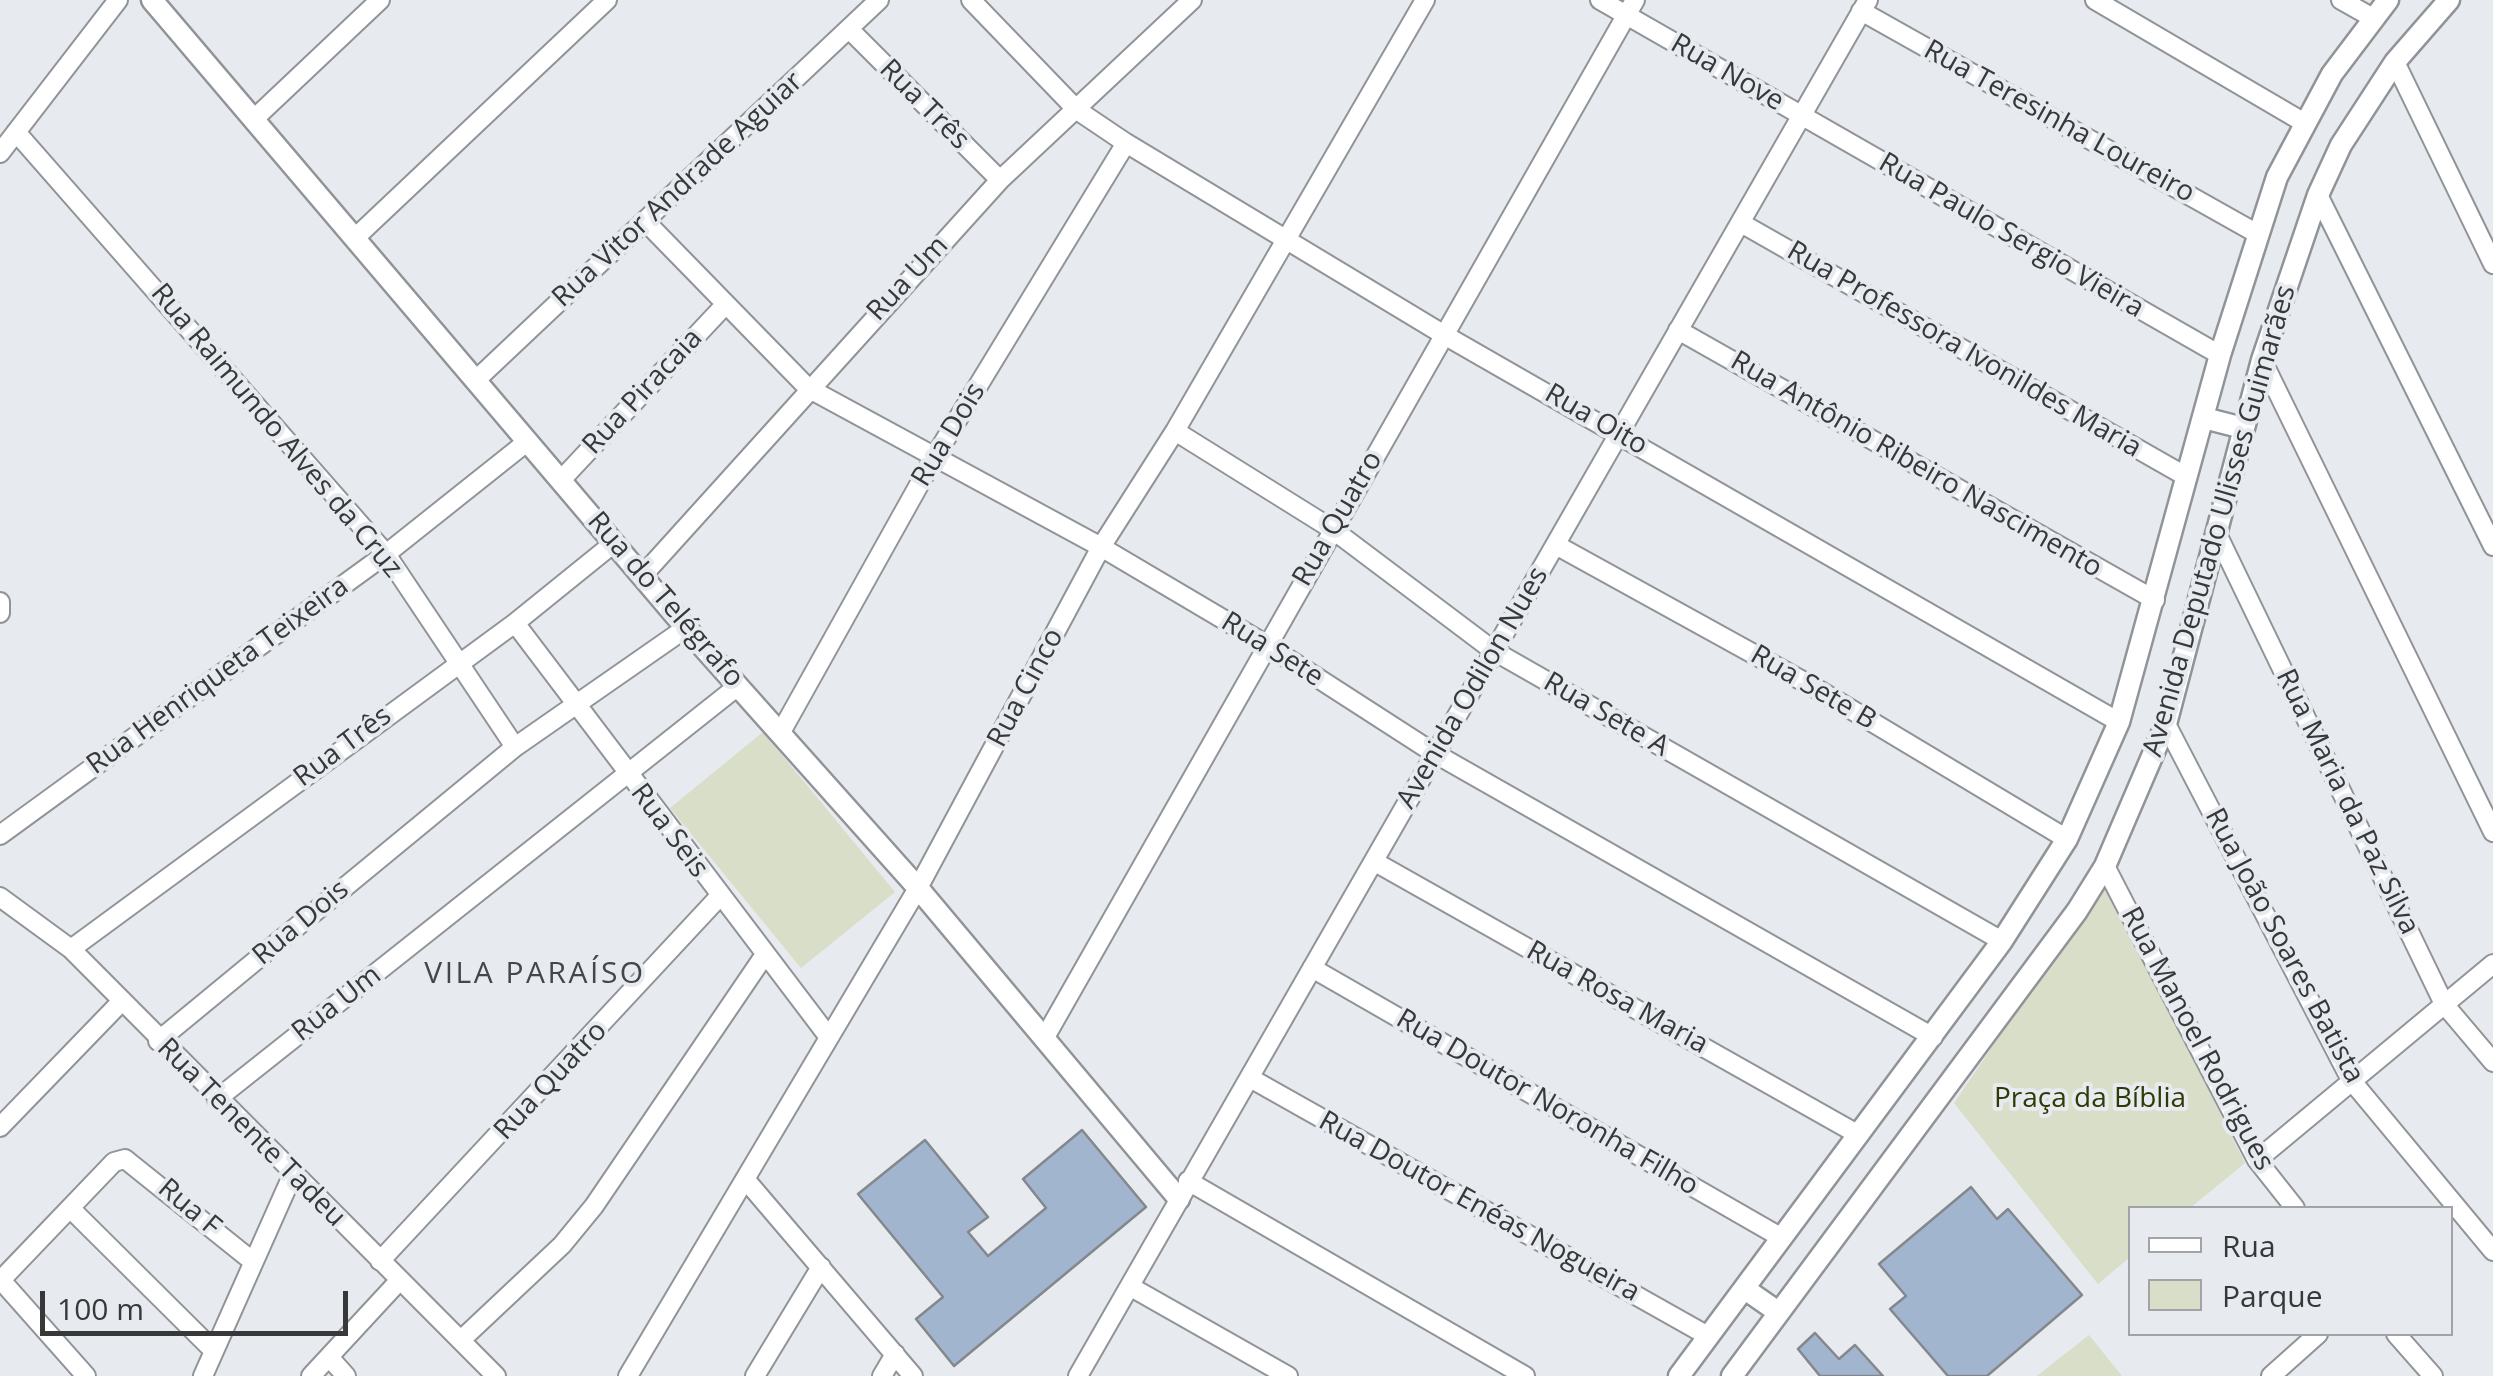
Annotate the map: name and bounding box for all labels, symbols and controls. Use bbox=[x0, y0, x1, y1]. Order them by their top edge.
street label: Rua Nove bbox=[1665, 27, 1789, 119]
street label: Rua Teresinha Loureiro bbox=[1918, 34, 2200, 210]
street label: Rua Três bbox=[872, 53, 976, 157]
street label: Rua Vitor Andrade Aguiar bbox=[546, 65, 810, 315]
street label: Rua Paulo Sergio Vieira bbox=[1872, 146, 2150, 326]
street label: Rua Um bbox=[860, 230, 956, 328]
street label: Rua Professora Ivonildes Maria bbox=[1781, 235, 2147, 465]
street label: Rua Raimundo Alves da Cruz bbox=[143, 277, 409, 585]
street label: Avenida Deputado Ulisses Guimarães bbox=[2137, 282, 2303, 760]
street label: Rua Piracaia bbox=[576, 322, 710, 462]
street label: Rua Antônio Ribeiro Nascimento bbox=[1724, 345, 2108, 585]
street label: Rua Dois bbox=[905, 377, 993, 493]
street label: Rua Oito bbox=[1539, 377, 1653, 463]
street label: Rua Quatro bbox=[1286, 446, 1390, 592]
street label: Rua do Telégrafo bbox=[580, 506, 750, 694]
street label: Avenida Odilon Nues bbox=[1390, 561, 1556, 815]
street label: Rua Henriqueta Teixeira bbox=[81, 570, 355, 782]
street label: Rua Sete bbox=[1215, 606, 1329, 694]
street label: Rua Cinco bbox=[981, 623, 1071, 753]
street label: Rua Sete B bbox=[1744, 639, 1882, 737]
street label: Rua Maria da Paz Silva bbox=[2268, 664, 2426, 940]
street label: Rua Sete A bbox=[1537, 666, 1675, 764]
street label: Rua Três bbox=[288, 700, 398, 794]
street label: Rua Seis bbox=[623, 777, 715, 885]
street label: Rua João Soares Batista bbox=[2197, 803, 2371, 1089]
street label: Rua Dois bbox=[246, 873, 356, 973]
street label: Rua Manoel Rodrigues bbox=[2113, 902, 2281, 1176]
street label: Rua Rosa Maria bbox=[1520, 934, 1714, 1062]
district label: VILA PARAÍSO bbox=[424, 956, 646, 992]
street label: Rua Um bbox=[286, 959, 388, 1049]
street label: Rua Doutor Noronha Filho bbox=[1390, 1003, 1704, 1203]
street label: Rua Quatro bbox=[488, 1015, 614, 1147]
street label: Rua Tenente Tadeu bbox=[150, 1032, 352, 1234]
park label: Praça da Bíblia bbox=[1994, 1082, 2186, 1116]
street label: Rua Doutor Enéas Nogueira bbox=[1313, 1105, 1645, 1309]
street label: Rua F bbox=[151, 1172, 227, 1244]
legend bbox=[2128, 1206, 2453, 1336]
text: Rua bbox=[2222, 1225, 2276, 1266]
scale bar bbox=[45, 1271, 352, 1333]
text: Parque bbox=[2222, 1275, 2323, 1316]
text: 100 m bbox=[57, 1288, 144, 1329]

